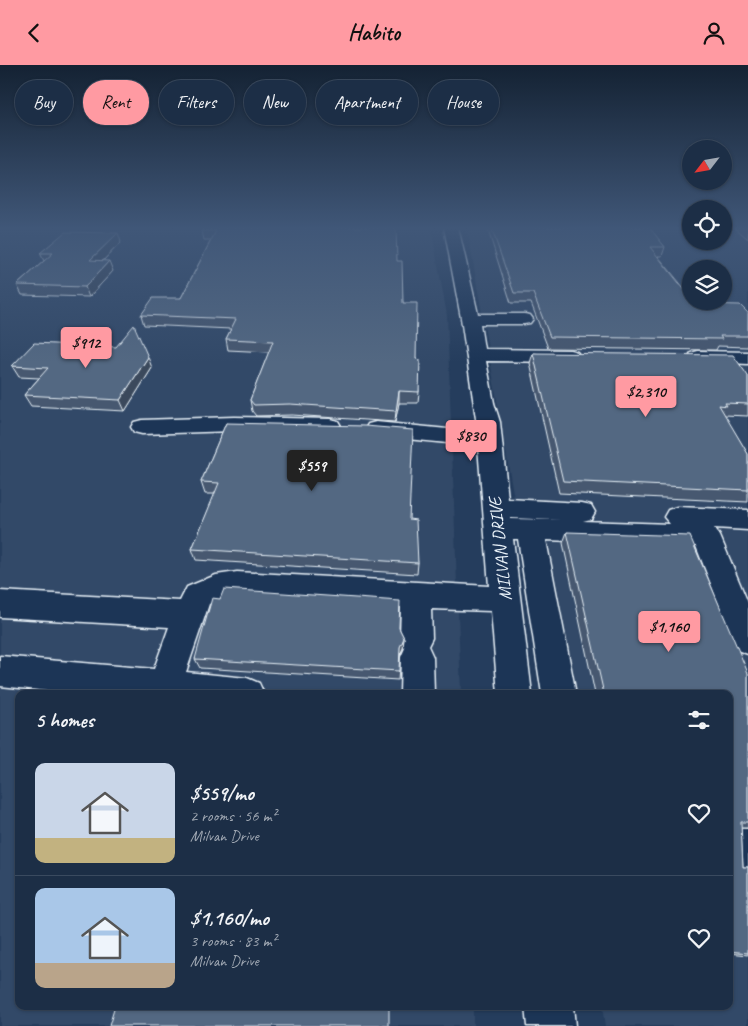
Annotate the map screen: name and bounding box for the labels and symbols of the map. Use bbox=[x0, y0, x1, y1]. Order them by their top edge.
north arrow bbox=[682, 140, 732, 190]
pin: $912 bbox=[56, 327, 116, 369]
pin: $2,310 bbox=[605, 375, 687, 418]
pin: $830 bbox=[441, 419, 501, 462]
pin: $559 bbox=[282, 449, 342, 492]
street label: MILVAN DRIVE bbox=[483, 494, 516, 602]
pin: $1,160 bbox=[628, 611, 710, 653]

